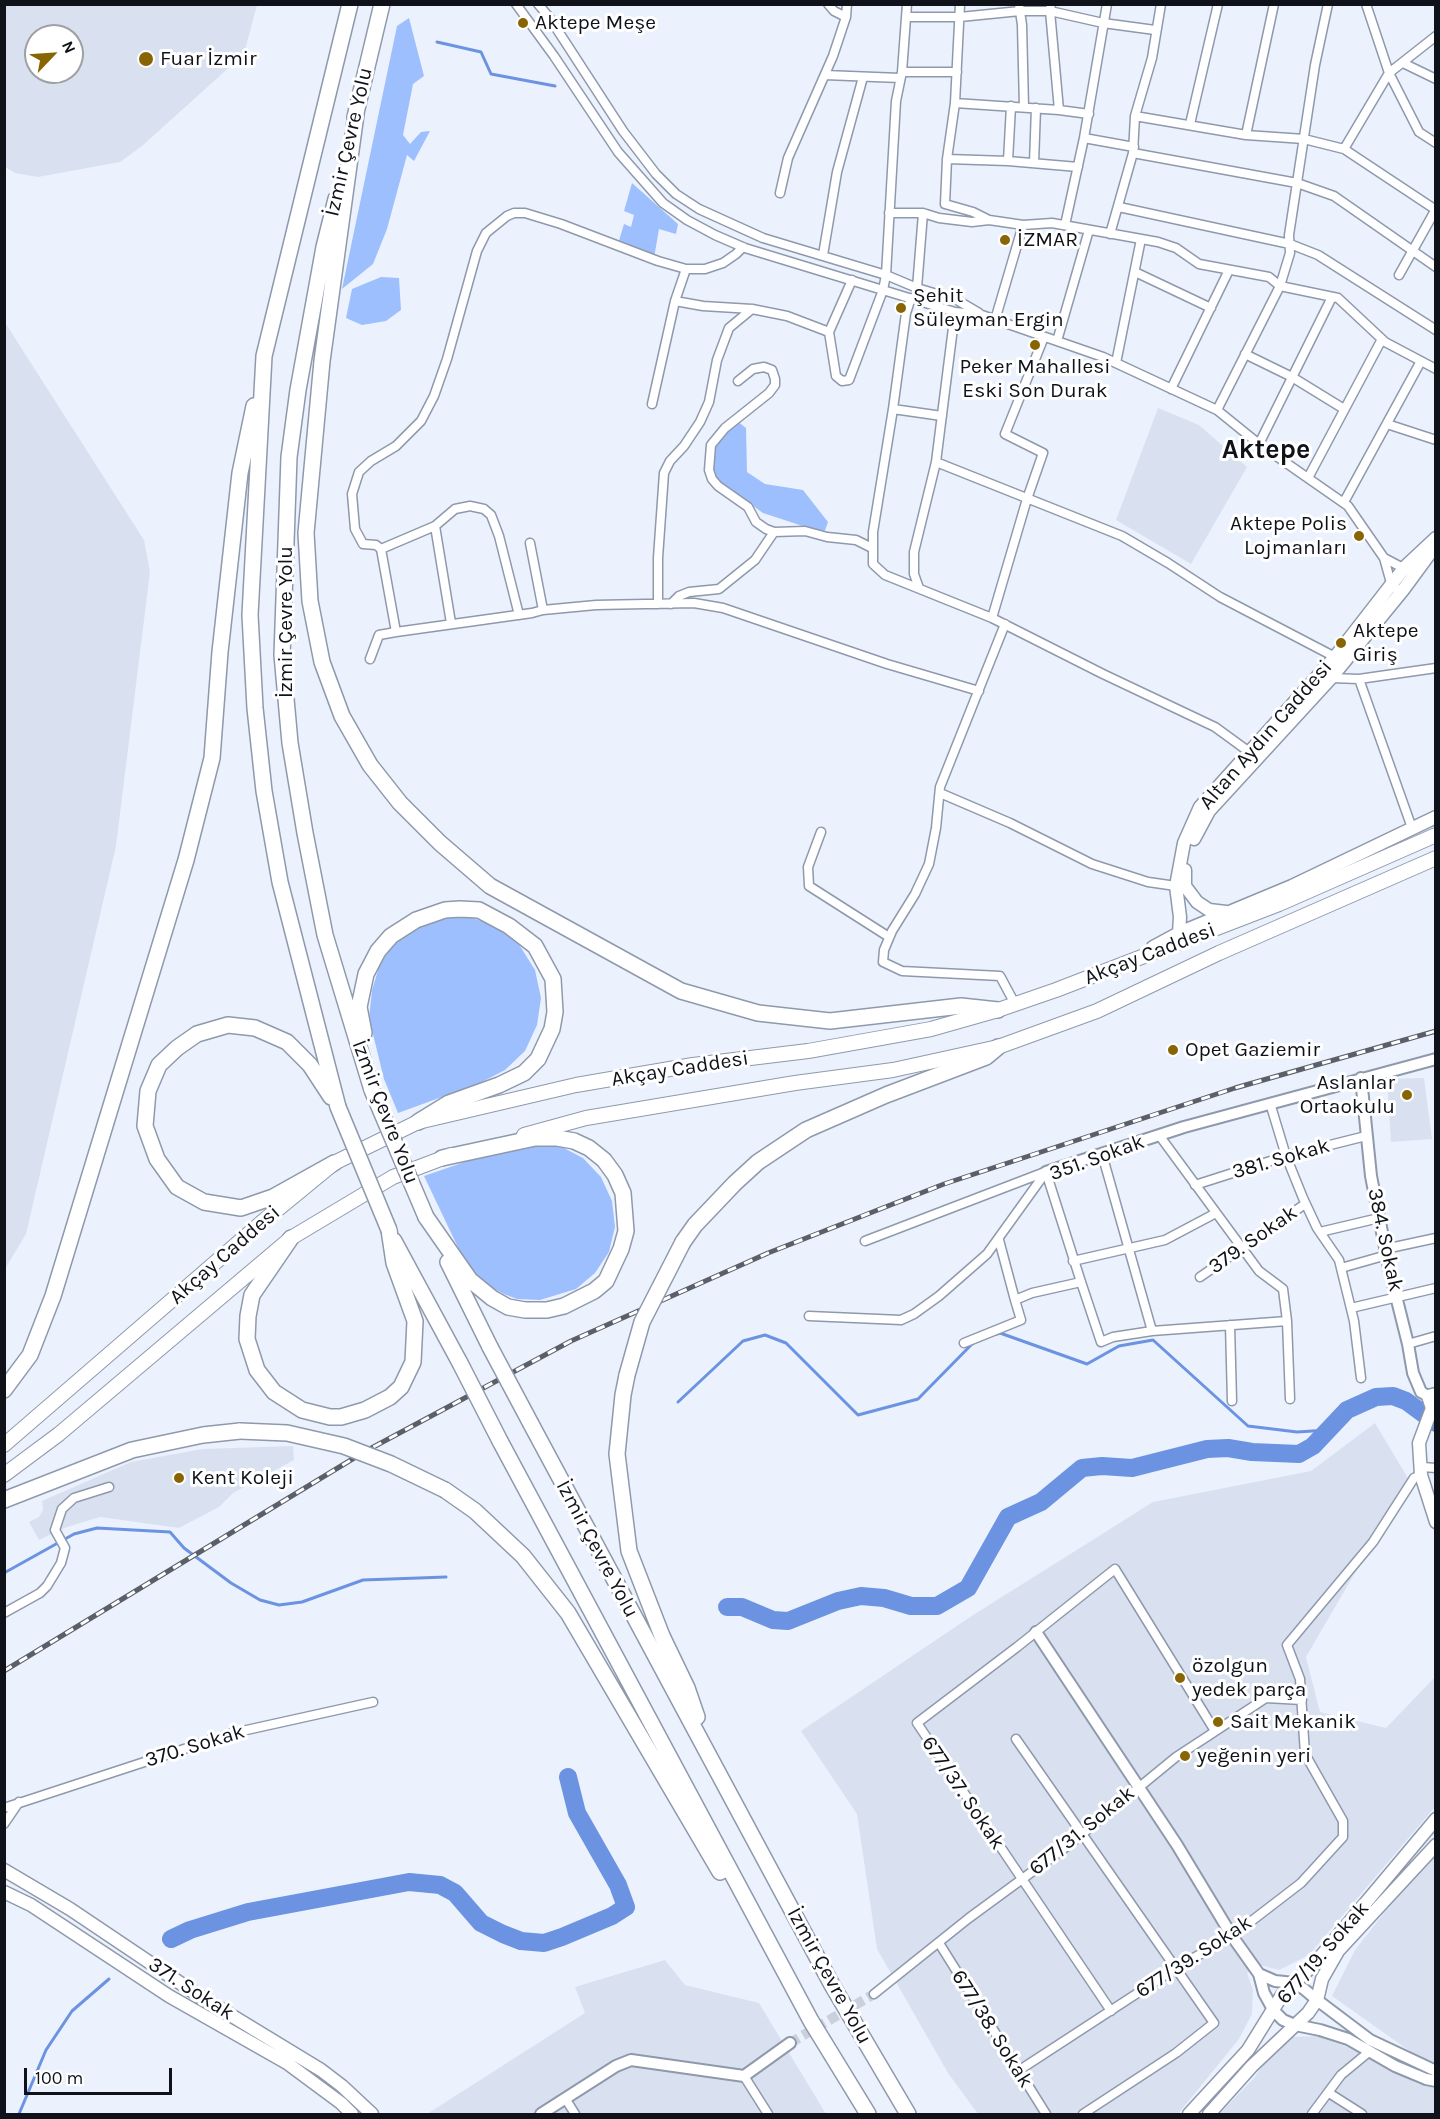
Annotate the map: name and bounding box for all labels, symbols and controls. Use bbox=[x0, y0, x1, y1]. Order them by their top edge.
place label: Aktepe Meşe bbox=[535, 10, 656, 36]
marker: Aktepe Meşe bbox=[516, 16, 530, 30]
north arrow bbox=[24, 24, 84, 84]
text: N bbox=[58, 38, 80, 56]
place label: Fuar İzmir bbox=[160, 46, 257, 72]
marker: Fuar İzmir bbox=[137, 50, 155, 68]
street label: İzmir Çevre Yolu bbox=[320, 65, 378, 219]
place label: İZMAR bbox=[1017, 227, 1078, 253]
marker: İZMAR bbox=[998, 233, 1012, 247]
place label: Şehit Süleyman Ergin bbox=[913, 283, 1064, 333]
marker: Şehit Süleyman Ergin bbox=[894, 301, 908, 315]
marker: Peker Mahallesi Eski Son Durak bbox=[1028, 338, 1042, 352]
place label: Peker Mahallesi Eski Son Durak bbox=[959, 354, 1111, 404]
district label: Aktepe bbox=[1222, 434, 1310, 466]
place label: Aktepe Polis Lojmanları bbox=[1230, 511, 1347, 561]
marker: Aktepe Polis Lojmanları bbox=[1352, 529, 1366, 543]
street label: İzmir Çevre Yolu bbox=[273, 546, 299, 698]
place label: Aktepe Giriş bbox=[1353, 618, 1419, 668]
marker: Aktepe Giriş bbox=[1334, 636, 1348, 650]
street label: Altan Aydın Caddesi bbox=[1194, 655, 1338, 815]
street label: Akçay Caddesi bbox=[1081, 917, 1219, 991]
street label: İzmir Çevre Yolu bbox=[346, 1036, 424, 1188]
place label: Opet Gaziemir bbox=[1185, 1037, 1320, 1063]
marker: Opet Gaziemir bbox=[1166, 1043, 1180, 1057]
street label: Akçay Caddesi bbox=[610, 1046, 750, 1092]
place label: Aslanlar Ortaokulu bbox=[1300, 1070, 1395, 1120]
marker: Aslanlar Ortaokulu bbox=[1400, 1088, 1414, 1102]
street label: 351. Sokak bbox=[1046, 1129, 1148, 1187]
street label: 381. Sokak bbox=[1229, 1133, 1333, 1185]
street label: 384. Sokak bbox=[1362, 1186, 1408, 1294]
street label: Akçay Caddesi bbox=[164, 1200, 286, 1310]
street label: 379. Sokak bbox=[1204, 1200, 1302, 1280]
place label: Kent Koleji bbox=[191, 1465, 294, 1491]
marker: Kent Koleji bbox=[172, 1471, 186, 1485]
street label: İzmir Çevre Yolu bbox=[550, 1476, 644, 1622]
place label: özolgun yedek parça bbox=[1192, 1653, 1306, 1703]
marker: özolgun yedek parça bbox=[1173, 1671, 1187, 1685]
place label: Sait Mekanik bbox=[1230, 1709, 1356, 1735]
marker: Sait Mekanik bbox=[1211, 1715, 1225, 1729]
street label: 370. Sokak bbox=[142, 1719, 248, 1773]
street label: 677/37. Sokak bbox=[916, 1732, 1010, 1854]
place label: yeğenin yeri bbox=[1197, 1743, 1311, 1769]
marker: yeğenin yeri bbox=[1178, 1749, 1192, 1763]
street label: 677/31. Sokak bbox=[1024, 1781, 1140, 1881]
street label: 677/19. Sokak bbox=[1271, 1896, 1375, 2010]
street label: İzmir Çevre Yolu bbox=[781, 1903, 877, 2049]
street label: 677/39. Sokak bbox=[1131, 1910, 1257, 2004]
street label: 371. Sokak bbox=[143, 1952, 239, 2026]
street label: 677/38. Sokak bbox=[946, 1965, 1038, 2093]
scale bar bbox=[27, 2056, 176, 2094]
text: 100 m bbox=[35, 2067, 83, 2089]

